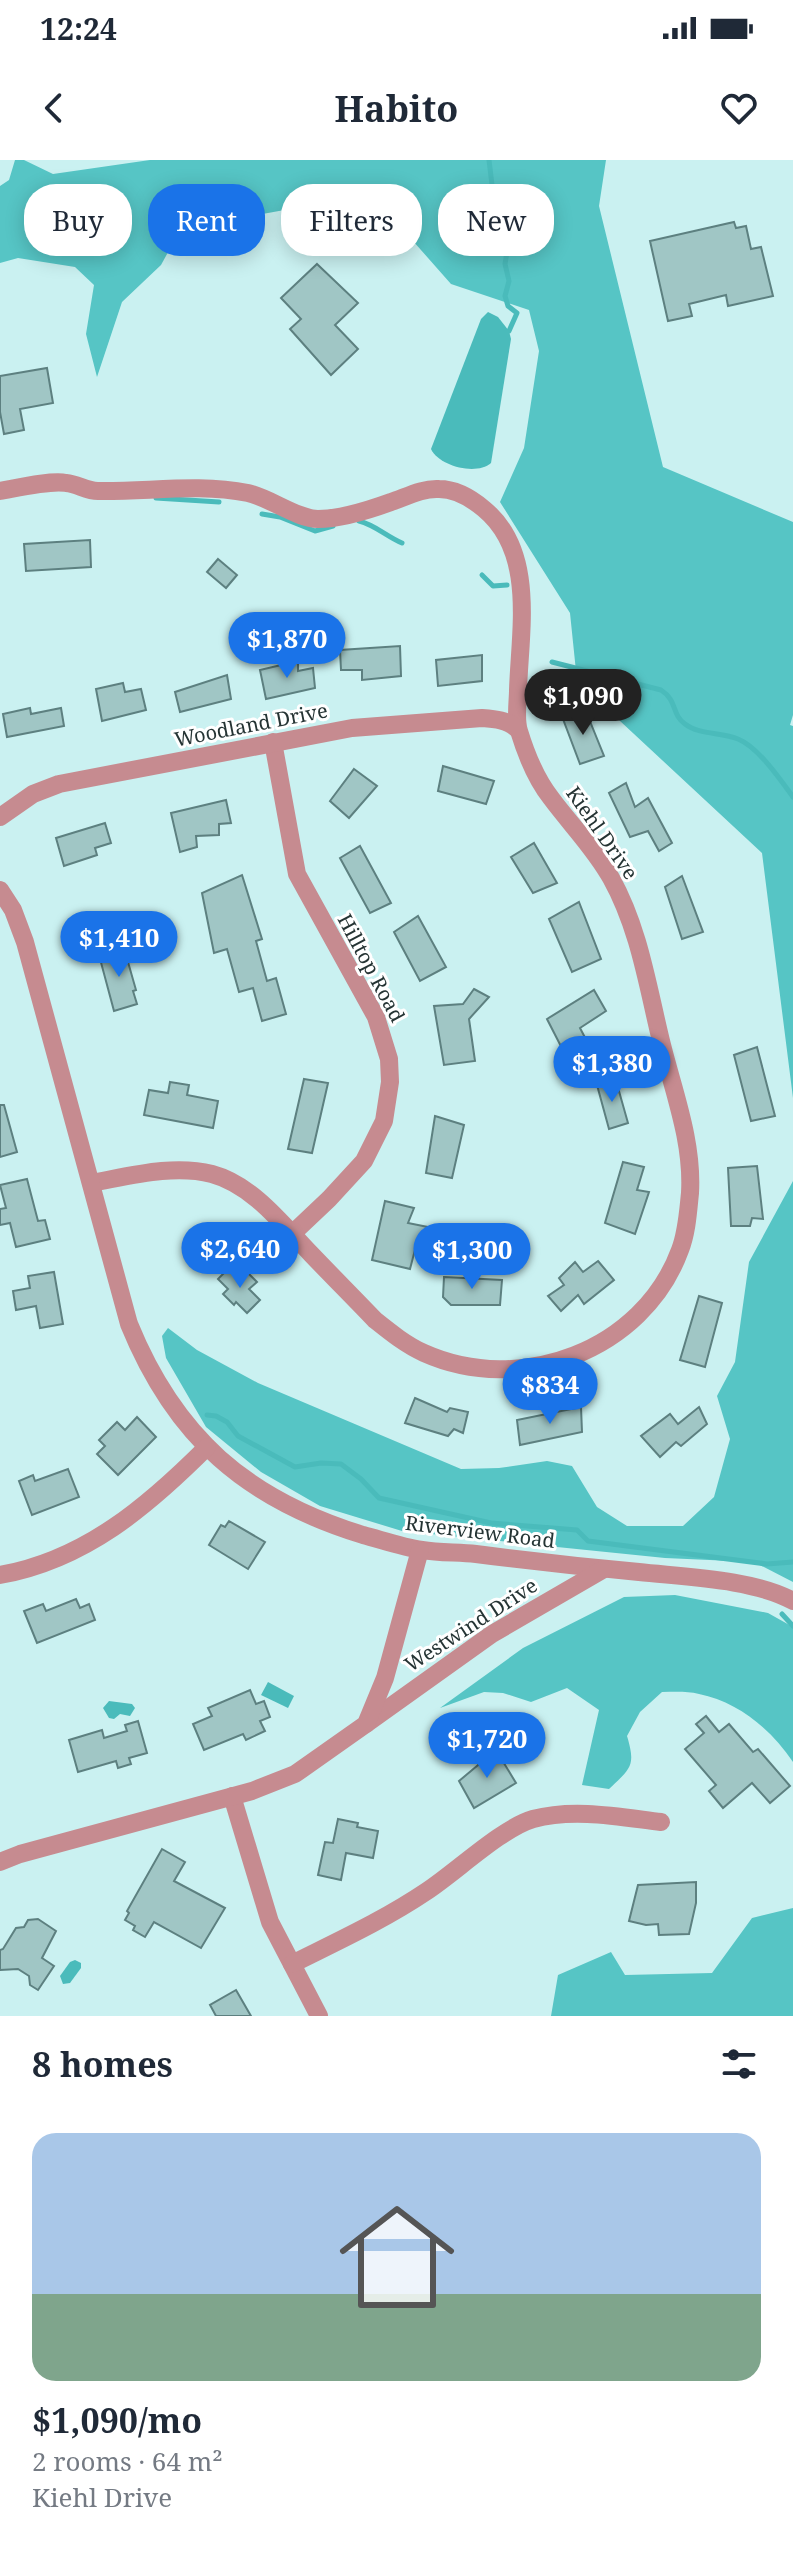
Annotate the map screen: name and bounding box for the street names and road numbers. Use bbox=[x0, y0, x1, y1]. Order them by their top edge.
street label: Woodland Drive bbox=[172, 696, 330, 753]
street label: Kiehl Drive bbox=[560, 781, 644, 885]
street label: Hilltop Road bbox=[332, 909, 411, 1027]
street label: Riverview Road bbox=[404, 1509, 556, 1554]
street label: Westwind Drive bbox=[399, 1572, 542, 1678]

